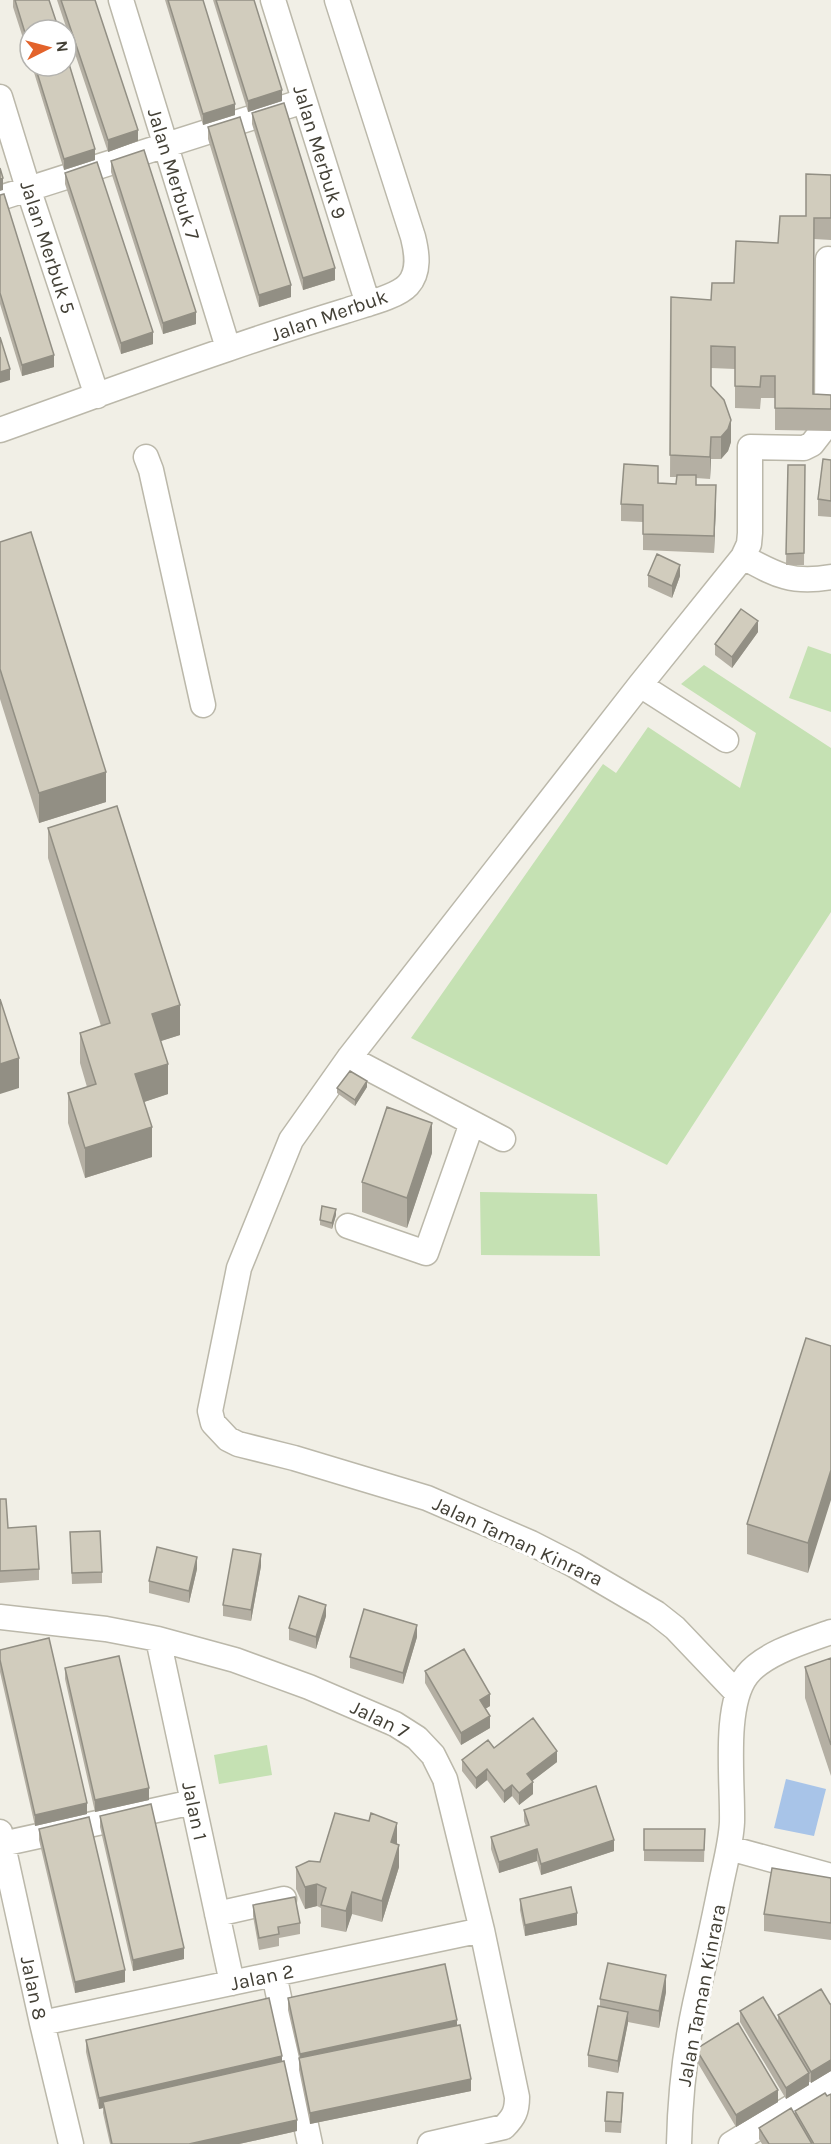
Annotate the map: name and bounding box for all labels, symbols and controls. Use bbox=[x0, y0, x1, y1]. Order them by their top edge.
north arrow bbox=[18, 18, 78, 78]
text: N bbox=[52, 40, 72, 53]
street label: Jalan Merbuk 9 bbox=[288, 83, 351, 222]
street label: Jalan Merbuk 7 bbox=[143, 106, 205, 243]
street label: Jalan Merbuk 5 bbox=[15, 178, 80, 316]
street label: Jalan Merbuk bbox=[268, 285, 391, 346]
street label: Jalan Taman Kinrara bbox=[429, 1492, 606, 1591]
street label: Jalan 7 bbox=[347, 1696, 413, 1744]
street label: Jalan 1 bbox=[177, 1780, 212, 1842]
street label: Jalan Taman Kinrara bbox=[673, 1902, 730, 2088]
street label: Jalan 8 bbox=[16, 1954, 51, 2022]
street label: Jalan 2 bbox=[228, 1960, 296, 1995]

